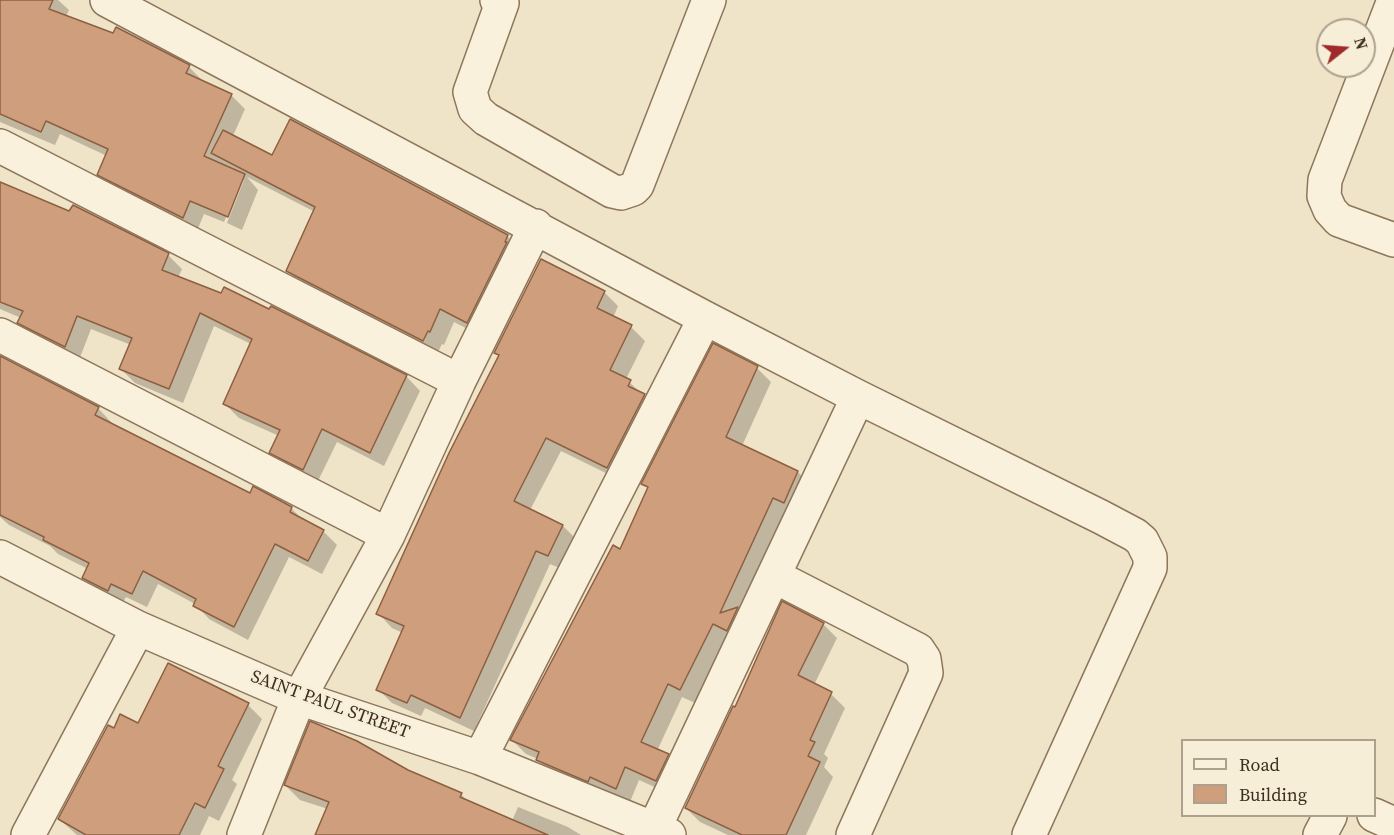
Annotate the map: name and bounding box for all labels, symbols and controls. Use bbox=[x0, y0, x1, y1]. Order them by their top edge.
north arrow bbox=[1316, 18, 1376, 78]
text: N bbox=[1349, 35, 1374, 52]
street label: SAINT PAUL STREET bbox=[248, 666, 412, 744]
legend bbox=[1181, 739, 1376, 817]
text: Road bbox=[1239, 752, 1280, 777]
text: Building bbox=[1239, 782, 1307, 807]

